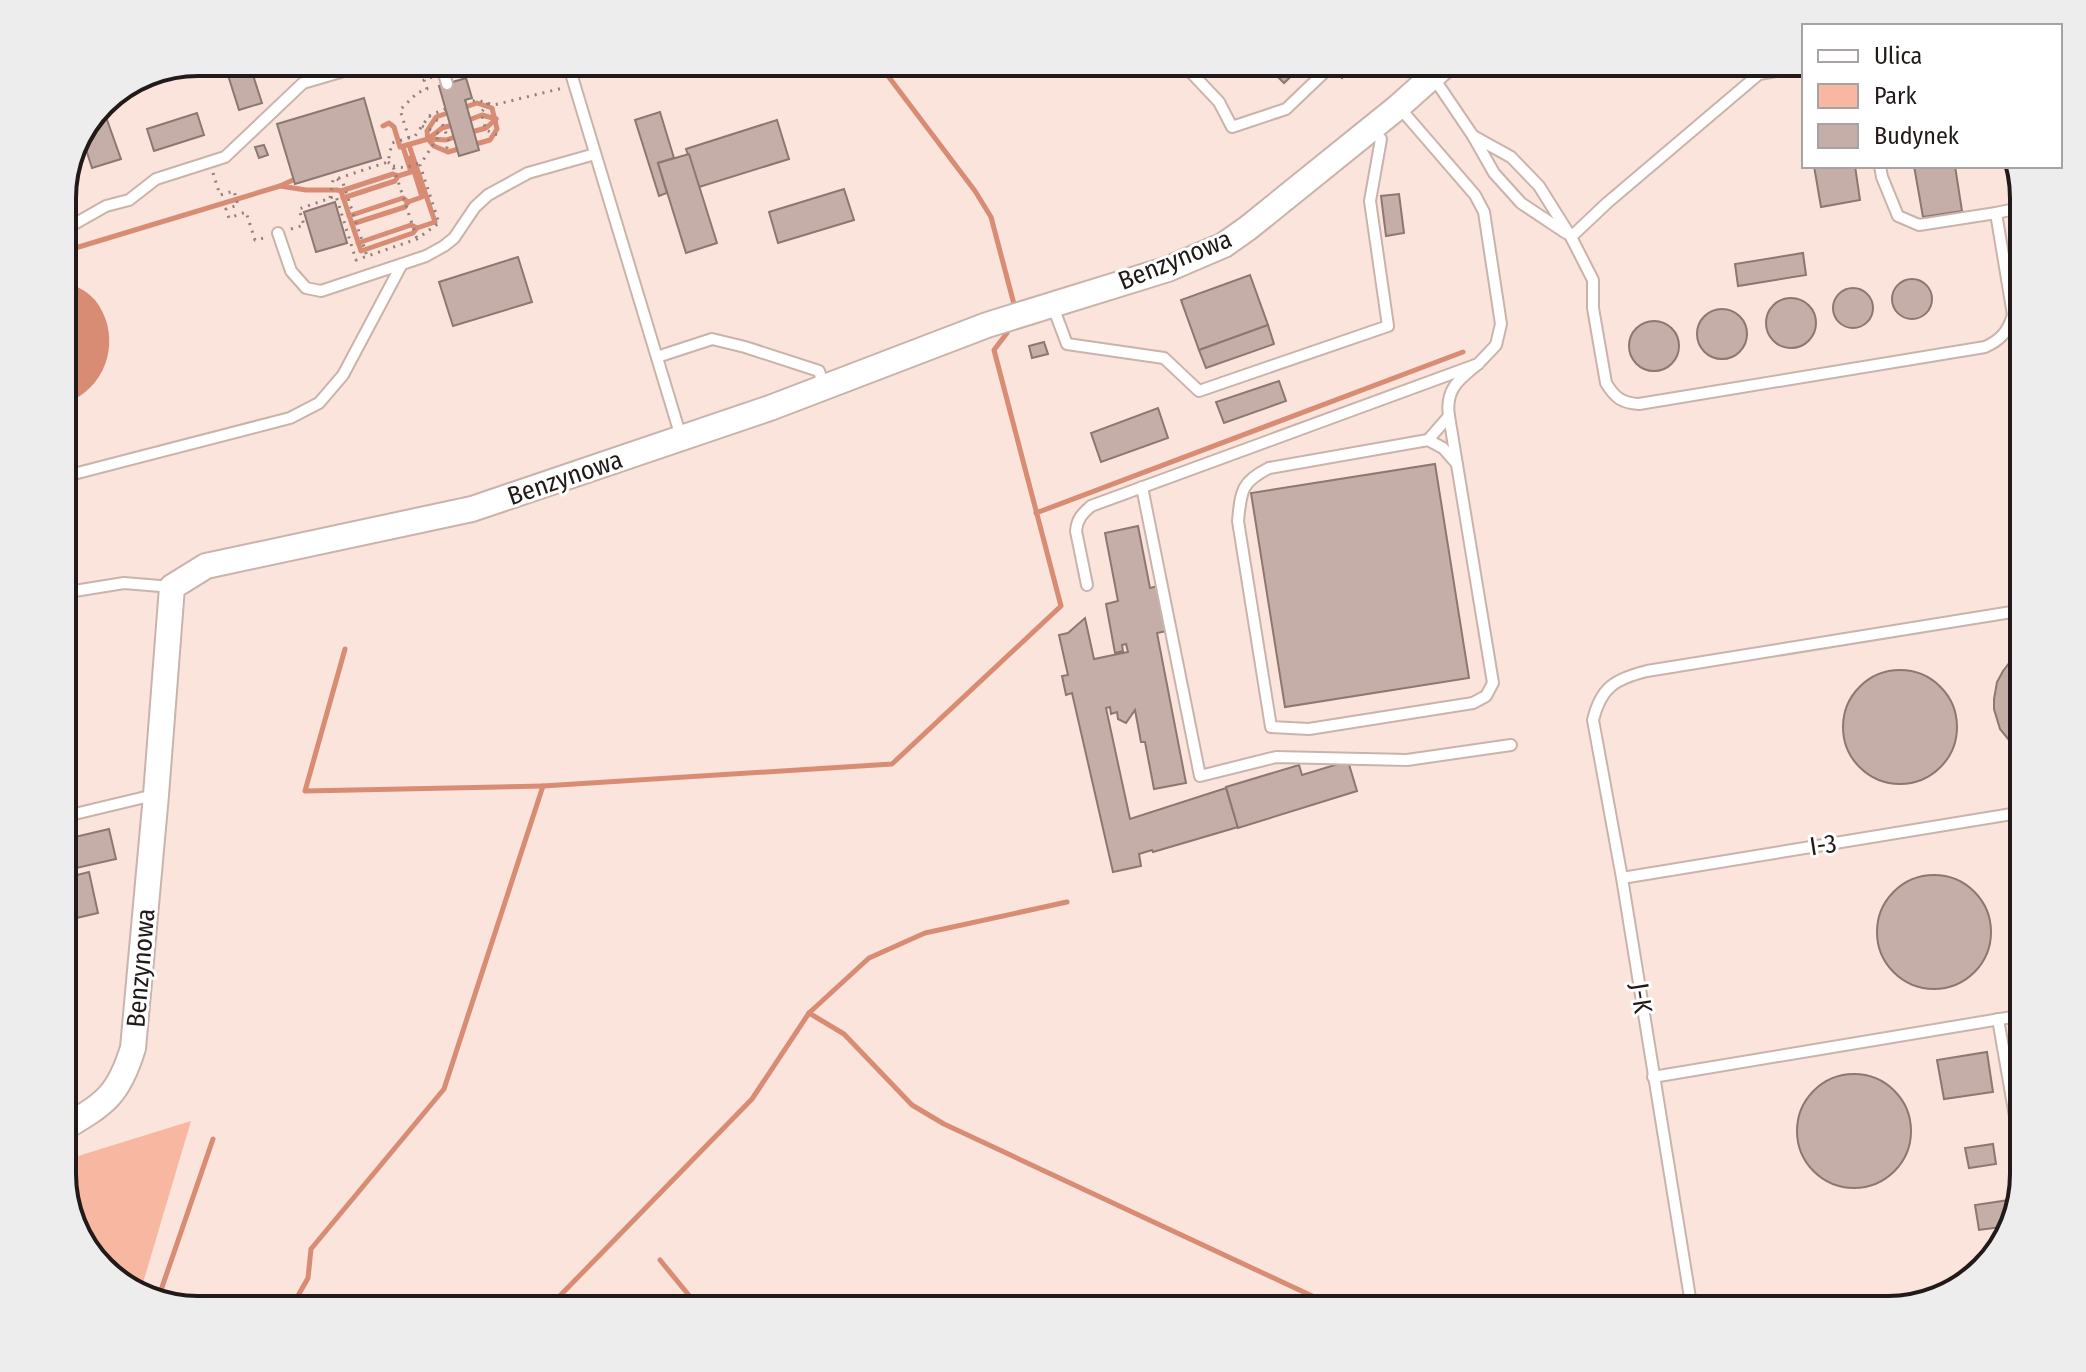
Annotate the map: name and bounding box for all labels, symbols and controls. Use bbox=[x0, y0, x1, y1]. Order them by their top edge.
legend bbox=[1802, 24, 2062, 168]
text: Ulica bbox=[1874, 42, 1922, 70]
text: Park bbox=[1874, 82, 1917, 110]
text: Budynek bbox=[1874, 122, 1960, 150]
street label: Benzynowa bbox=[1114, 223, 1236, 297]
street label: Benzynowa bbox=[503, 444, 627, 512]
street label: I-3 bbox=[1807, 828, 1839, 862]
street label: Benzynowa bbox=[120, 907, 162, 1029]
street label: J-K bbox=[1623, 981, 1659, 1016]

